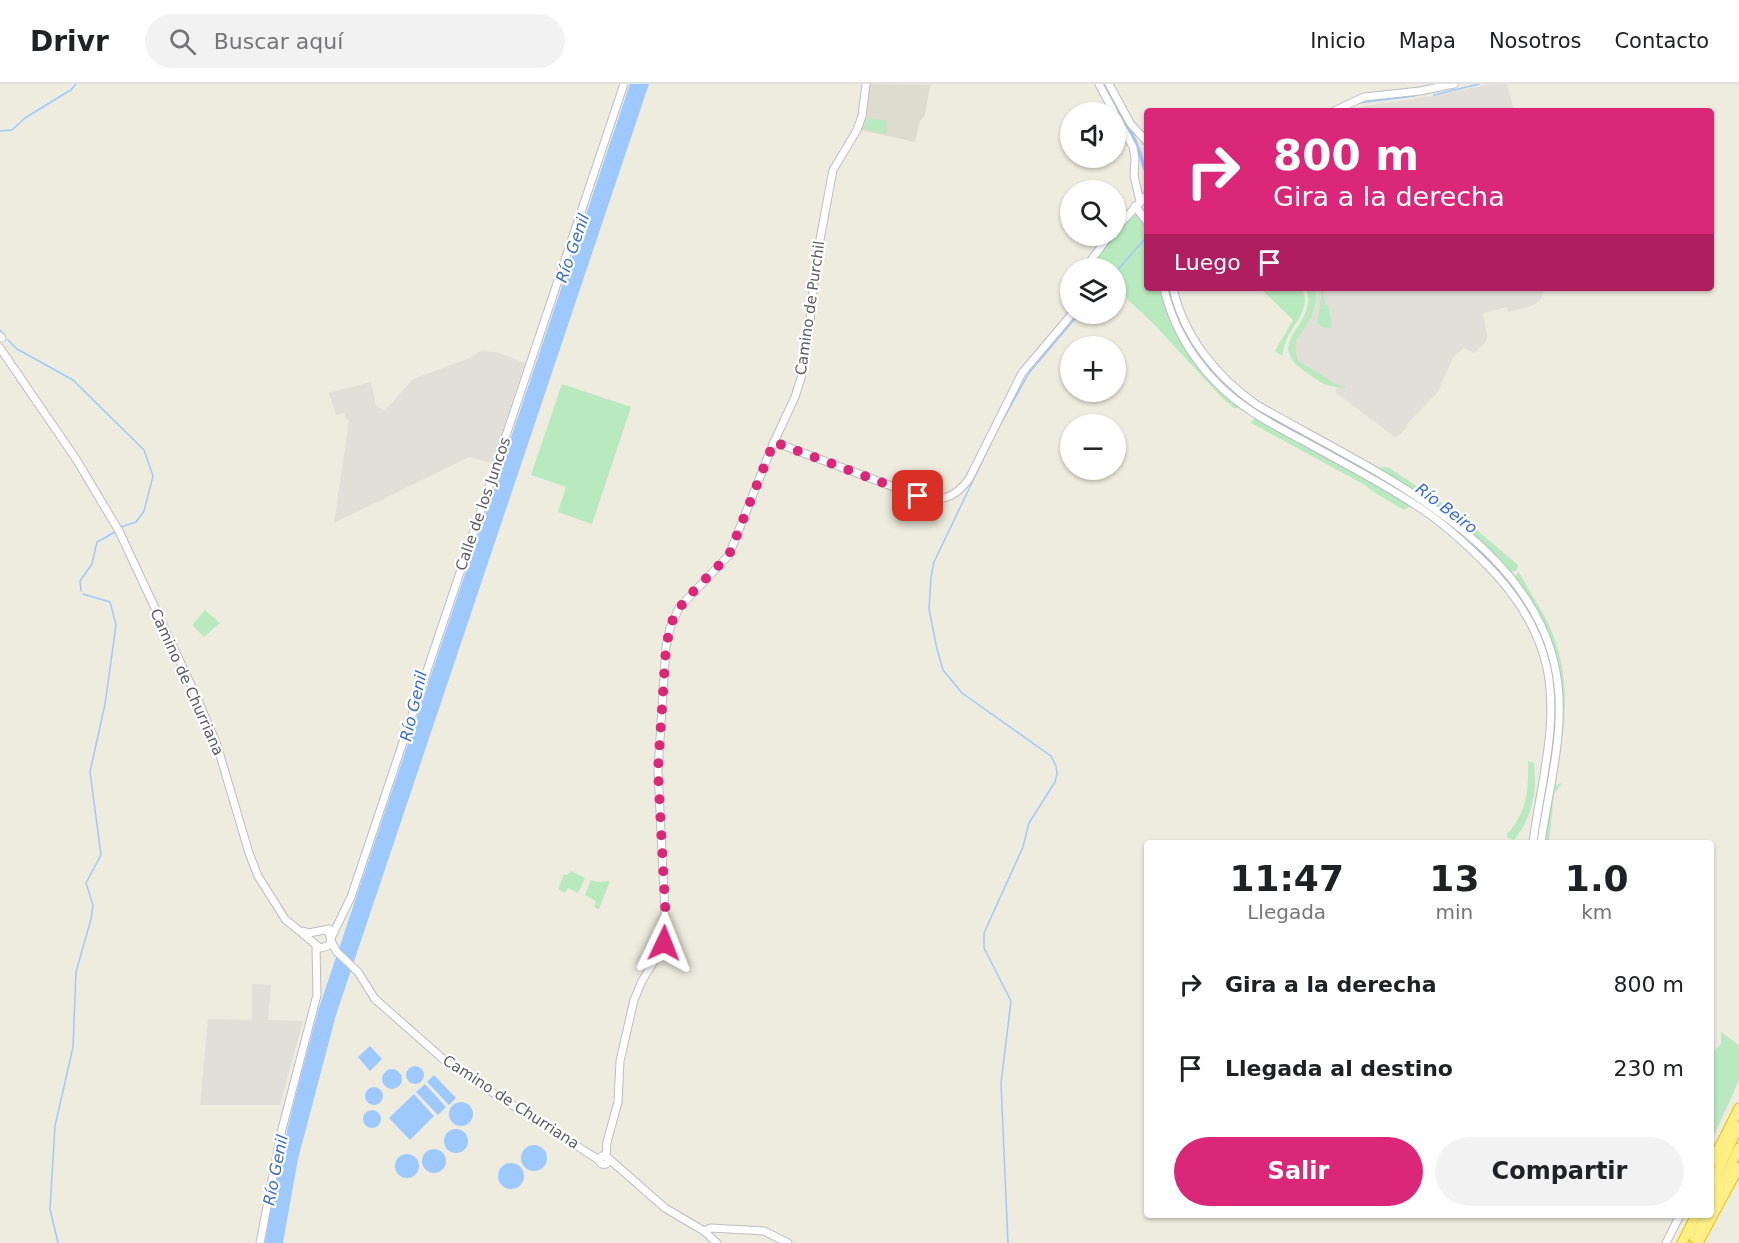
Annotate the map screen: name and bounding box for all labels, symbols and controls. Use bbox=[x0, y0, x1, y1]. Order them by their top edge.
search box bbox=[145, 14, 565, 68]
text: Drivr bbox=[30, 25, 109, 58]
icon: search bbox=[166, 25, 199, 58]
text: Buscar aquí bbox=[214, 29, 343, 54]
text: Inicio bbox=[1310, 29, 1366, 53]
text: Mapa bbox=[1399, 29, 1456, 53]
text: Nosotros bbox=[1489, 29, 1581, 53]
text: Contacto bbox=[1614, 29, 1709, 53]
map controls bbox=[1060, 102, 1126, 480]
button: sound bbox=[1060, 102, 1126, 168]
text: 800 m bbox=[1273, 131, 1419, 180]
icon: right bbox=[1174, 132, 1252, 210]
button: search bbox=[1060, 180, 1126, 246]
text: Gira a la derecha bbox=[1273, 181, 1505, 212]
water label: Río Genil bbox=[552, 211, 593, 285]
street label: Camino de Purchil bbox=[792, 240, 828, 376]
icon: arrive bbox=[1253, 246, 1286, 279]
text: Luego bbox=[1174, 250, 1241, 275]
button: layers bbox=[1060, 258, 1126, 324]
button: + bbox=[1060, 336, 1126, 402]
button: − bbox=[1060, 414, 1126, 480]
street label: Calle de los Juncos bbox=[452, 435, 514, 573]
pin bbox=[892, 470, 943, 521]
icon: arrive bbox=[901, 479, 934, 512]
water label: Río Beiro bbox=[1412, 479, 1481, 538]
street label: Camino de Churriana bbox=[146, 606, 228, 758]
water label: Río Genil bbox=[396, 669, 431, 743]
text: 11:47 bbox=[1229, 858, 1344, 899]
text: 13 bbox=[1429, 858, 1479, 899]
text: 1.0 bbox=[1565, 858, 1629, 899]
text: Llegada bbox=[1247, 900, 1326, 924]
text: min bbox=[1436, 900, 1473, 924]
text: km bbox=[1581, 900, 1612, 924]
position arrow bbox=[632, 911, 696, 975]
icon: right bbox=[1174, 968, 1207, 1001]
text: Gira a la derecha bbox=[1225, 972, 1437, 997]
text: 800 m bbox=[1614, 972, 1684, 997]
street label: Camino de Churriana bbox=[439, 1051, 583, 1153]
icon: arrive bbox=[1174, 1052, 1207, 1085]
text: Llegada al destino bbox=[1225, 1056, 1453, 1081]
text: 230 m bbox=[1614, 1056, 1684, 1081]
water label: Río Genil bbox=[259, 1133, 292, 1207]
button: Salir bbox=[1174, 1137, 1423, 1206]
button: Compartir bbox=[1435, 1137, 1684, 1206]

